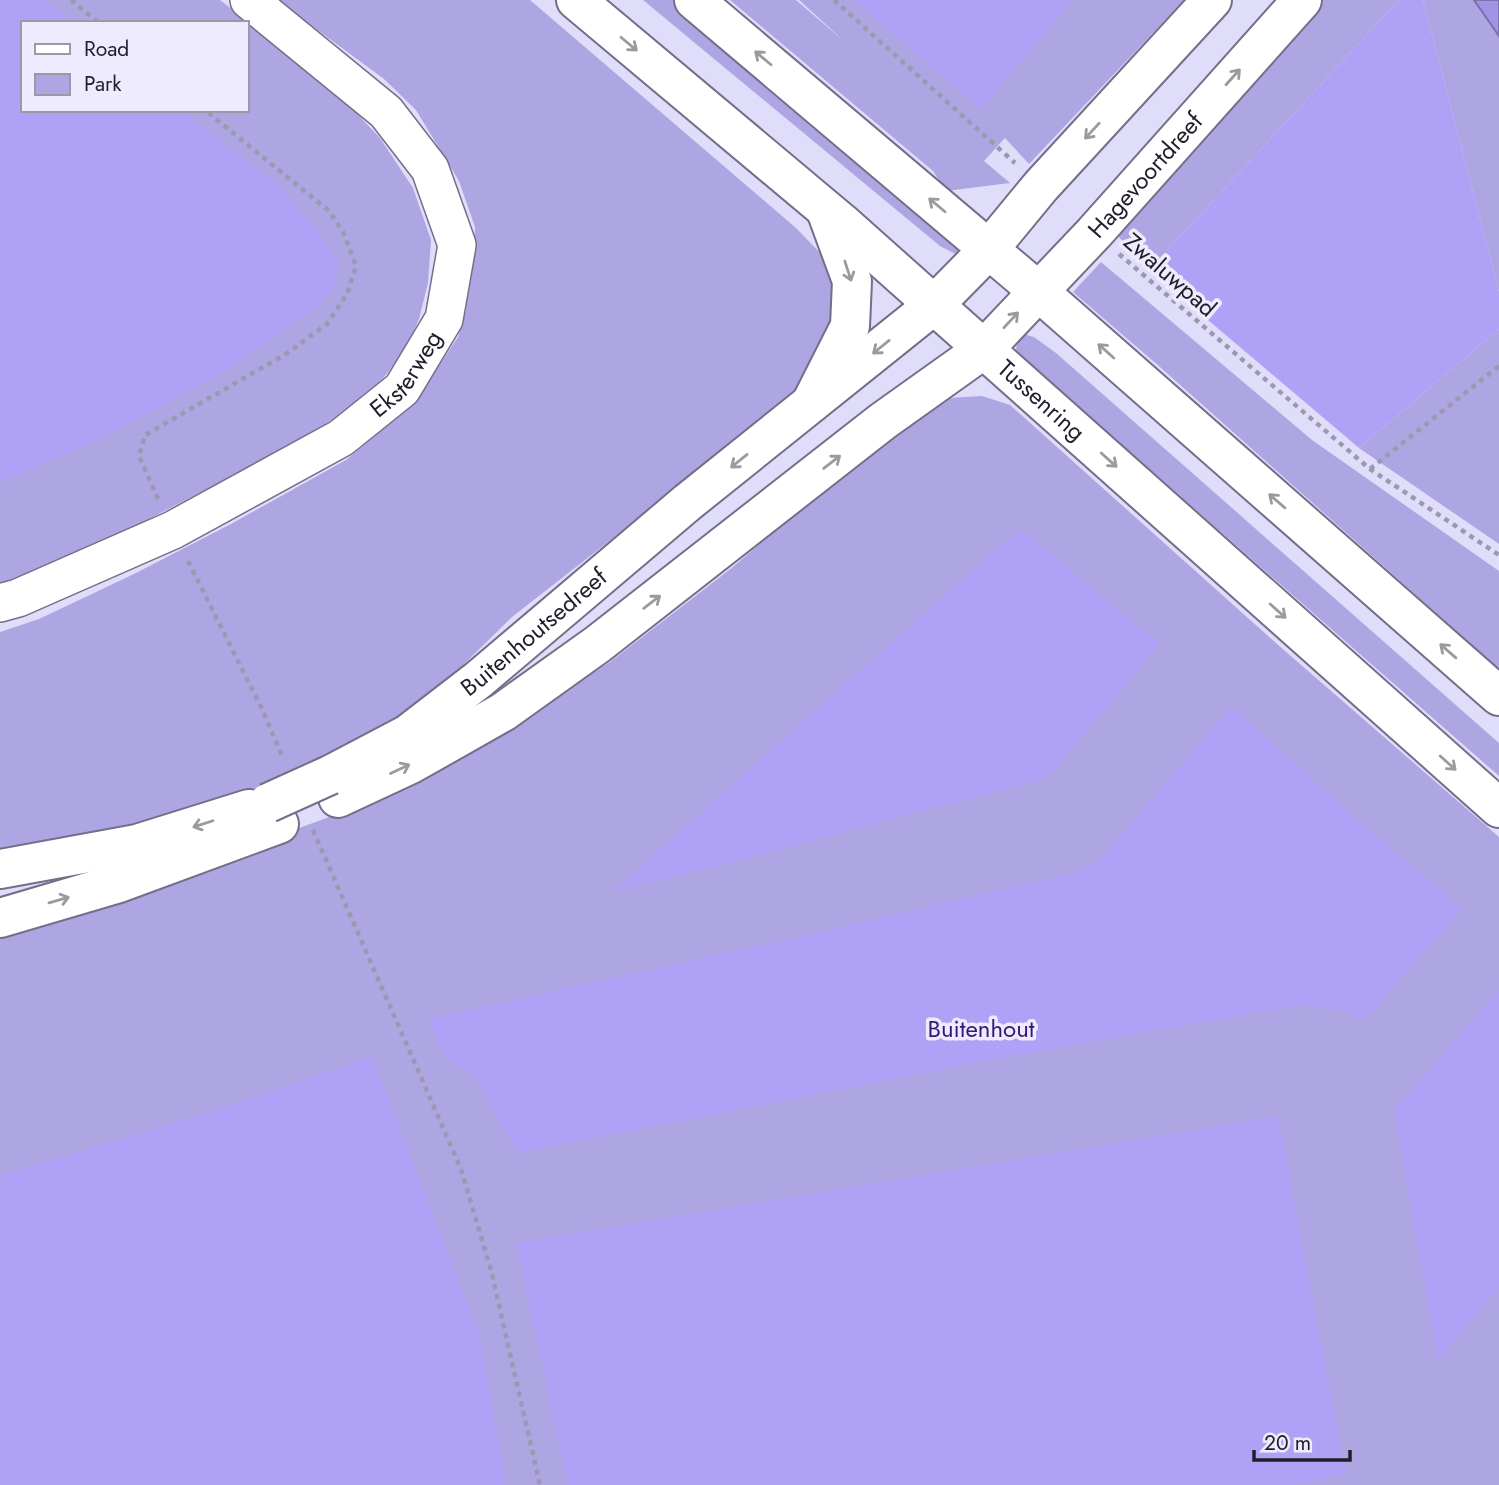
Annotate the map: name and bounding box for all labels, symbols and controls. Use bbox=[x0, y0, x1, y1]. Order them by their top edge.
legend bbox=[21, 21, 248, 112]
text: Road bbox=[84, 34, 129, 64]
one-way arrow bbox=[619, 36, 637, 52]
one-way arrow bbox=[754, 50, 772, 66]
text: Park bbox=[84, 69, 122, 99]
one-way arrow bbox=[1225, 69, 1242, 86]
street label: Hagevoortdreef bbox=[1079, 104, 1211, 246]
one-way arrow bbox=[1083, 122, 1100, 139]
one-way arrow bbox=[928, 197, 946, 213]
street label: Zwaluwpad bbox=[1116, 224, 1224, 325]
one-way arrow bbox=[842, 260, 855, 282]
one-way arrow bbox=[1003, 312, 1020, 329]
street label: Eksterweg bbox=[362, 324, 450, 425]
one-way arrow bbox=[873, 339, 891, 355]
one-way arrow bbox=[1097, 343, 1115, 359]
street label: Tussenring bbox=[990, 351, 1093, 449]
one-way arrow bbox=[1099, 452, 1117, 468]
one-way arrow bbox=[730, 454, 748, 469]
one-way arrow bbox=[822, 455, 840, 470]
one-way arrow bbox=[1268, 493, 1286, 509]
street label: Buitenhoutsedreef bbox=[453, 559, 615, 704]
one-way arrow bbox=[642, 595, 661, 610]
one-way arrow bbox=[1269, 603, 1287, 619]
one-way arrow bbox=[1439, 643, 1457, 659]
one-way arrow bbox=[1439, 755, 1457, 771]
one-way arrow bbox=[389, 762, 410, 775]
one-way arrow bbox=[192, 818, 214, 831]
one-way arrow bbox=[48, 893, 70, 906]
park label: Buitenhout bbox=[927, 1011, 1035, 1046]
scale bar bbox=[1254, 1418, 1350, 1462]
text: 20 m bbox=[1264, 1428, 1311, 1458]

